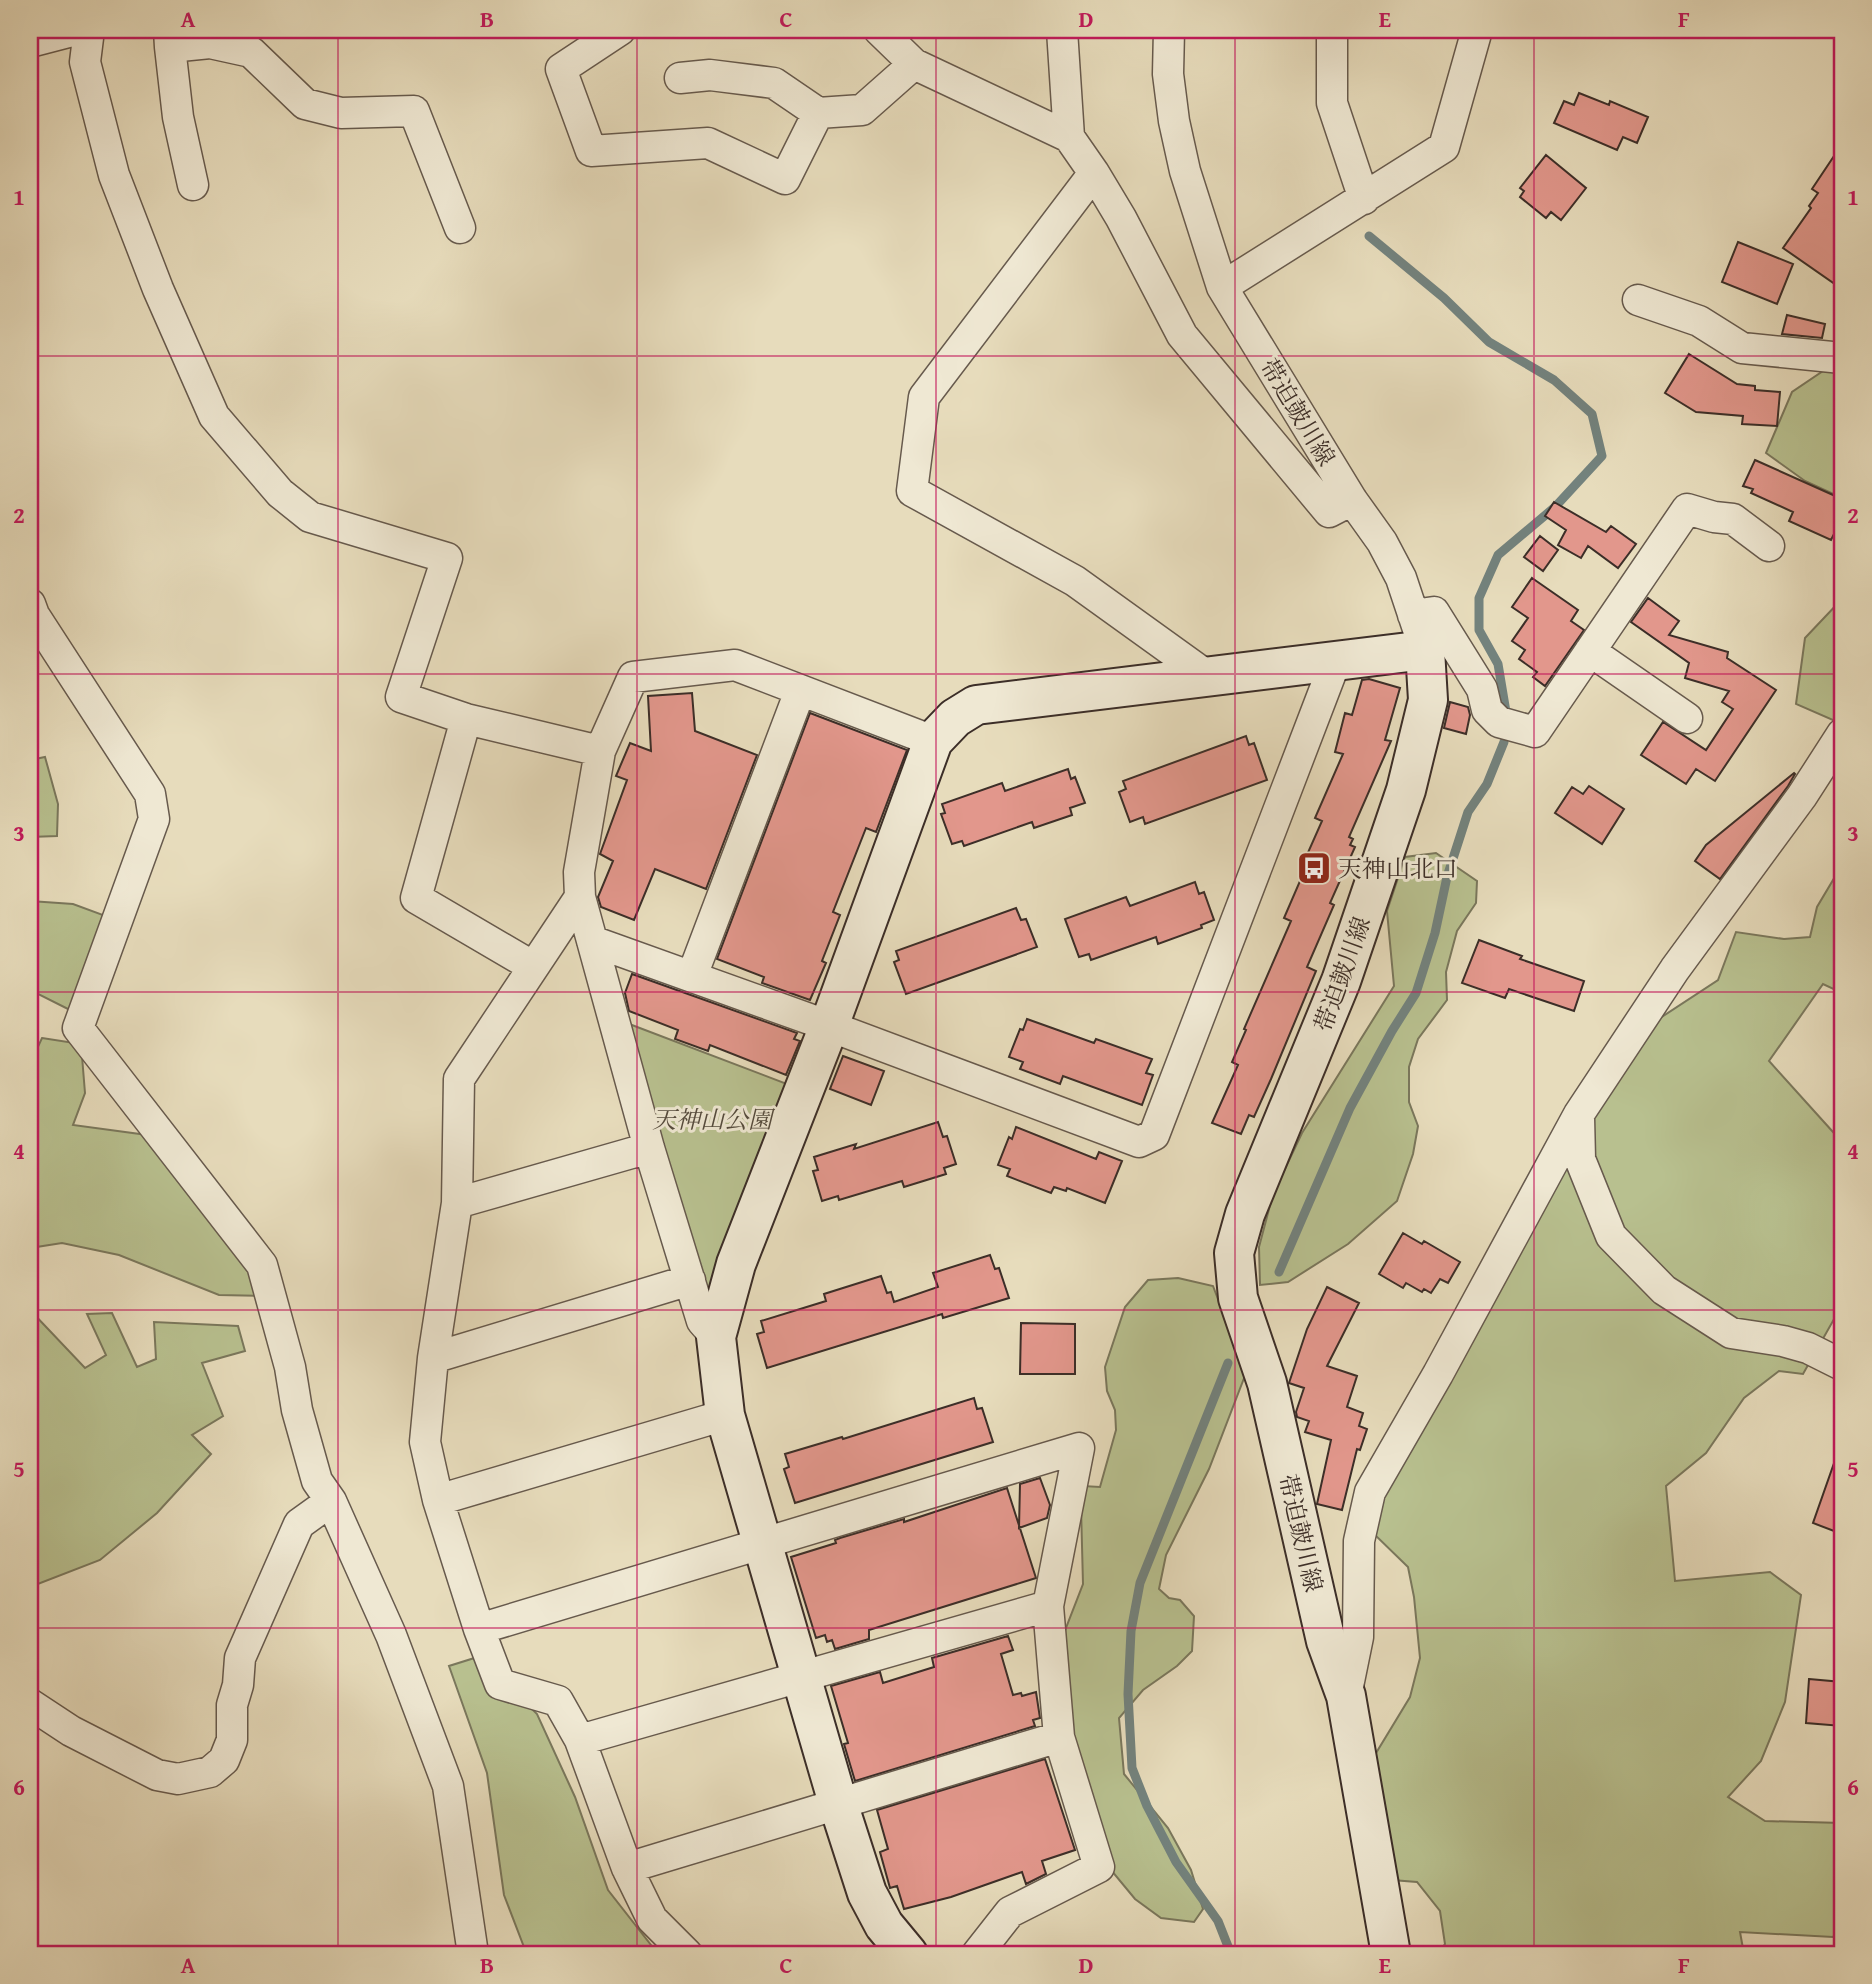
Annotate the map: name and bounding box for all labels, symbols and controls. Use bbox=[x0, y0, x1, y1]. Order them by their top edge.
text: A bbox=[181, 2, 196, 35]
text: B bbox=[480, 2, 494, 35]
text: C bbox=[779, 2, 793, 35]
text: D bbox=[1079, 2, 1094, 35]
text: E bbox=[1379, 2, 1391, 35]
text: F bbox=[1678, 2, 1690, 35]
text: 1 bbox=[13, 180, 25, 213]
text: 1 bbox=[1847, 180, 1859, 213]
street label: 帯迫皷川線 bbox=[1252, 352, 1344, 472]
text: 2 bbox=[13, 498, 25, 531]
text: 2 bbox=[1847, 498, 1859, 531]
text: 3 bbox=[13, 816, 25, 849]
text: 3 bbox=[1847, 816, 1859, 849]
bus stop icon: 天神山北口 bbox=[1295, 849, 1333, 887]
place label: 天神山北口 bbox=[1338, 851, 1458, 886]
street label: 帯迫皷川線 bbox=[1305, 912, 1379, 1036]
park label: 天神山公園 bbox=[652, 1102, 776, 1137]
text: 4 bbox=[13, 1134, 25, 1167]
text: 4 bbox=[1847, 1134, 1859, 1167]
text: 5 bbox=[13, 1452, 25, 1485]
text: 5 bbox=[1847, 1452, 1859, 1485]
street label: 帯迫皷川線 bbox=[1270, 1471, 1332, 1595]
text: 6 bbox=[13, 1770, 25, 1803]
text: 6 bbox=[1847, 1770, 1859, 1803]
text: A bbox=[181, 1948, 196, 1981]
text: B bbox=[480, 1948, 494, 1981]
text: C bbox=[779, 1948, 793, 1981]
text: D bbox=[1079, 1948, 1094, 1981]
text: E bbox=[1379, 1948, 1391, 1981]
text: F bbox=[1678, 1948, 1690, 1981]

